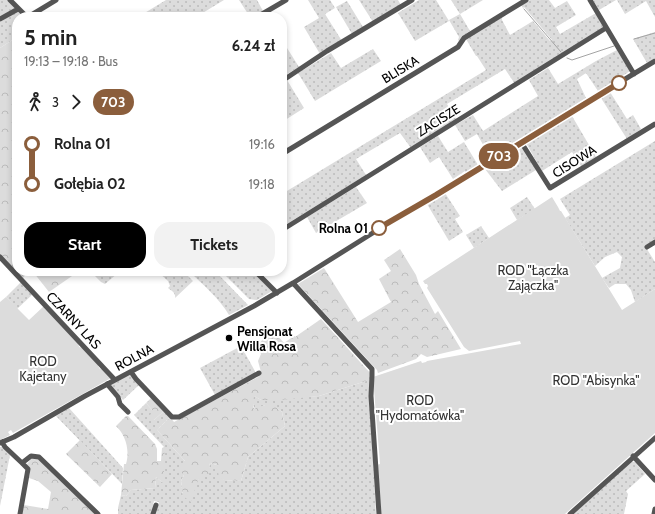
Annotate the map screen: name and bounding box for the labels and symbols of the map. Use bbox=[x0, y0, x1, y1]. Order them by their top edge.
street label: BLISKA bbox=[378, 52, 422, 86]
unlabelled marker bbox=[611, 75, 627, 91]
street label: ZACISZE bbox=[413, 100, 463, 140]
street label: CISOWA bbox=[549, 141, 599, 181]
line badge: 703 bbox=[476, 143, 522, 169]
place label: Rolna 01 bbox=[319, 220, 368, 236]
marker: Rolna 01 bbox=[371, 220, 387, 236]
park label: ROD "Łączka Zajączka" bbox=[497, 262, 569, 294]
street label: CZARNY LAS bbox=[43, 288, 105, 352]
place label: Pensjonat Willa Rosa bbox=[237, 323, 297, 354]
marker: Pensjonat Willa Rosa bbox=[224, 333, 234, 343]
street label: ROLNA bbox=[112, 340, 156, 374]
park label: ROD Kajetany bbox=[19, 353, 67, 385]
park label: ROD "Abisynka" bbox=[553, 372, 639, 388]
park label: ROD "Hydomatówka" bbox=[376, 392, 464, 423]

